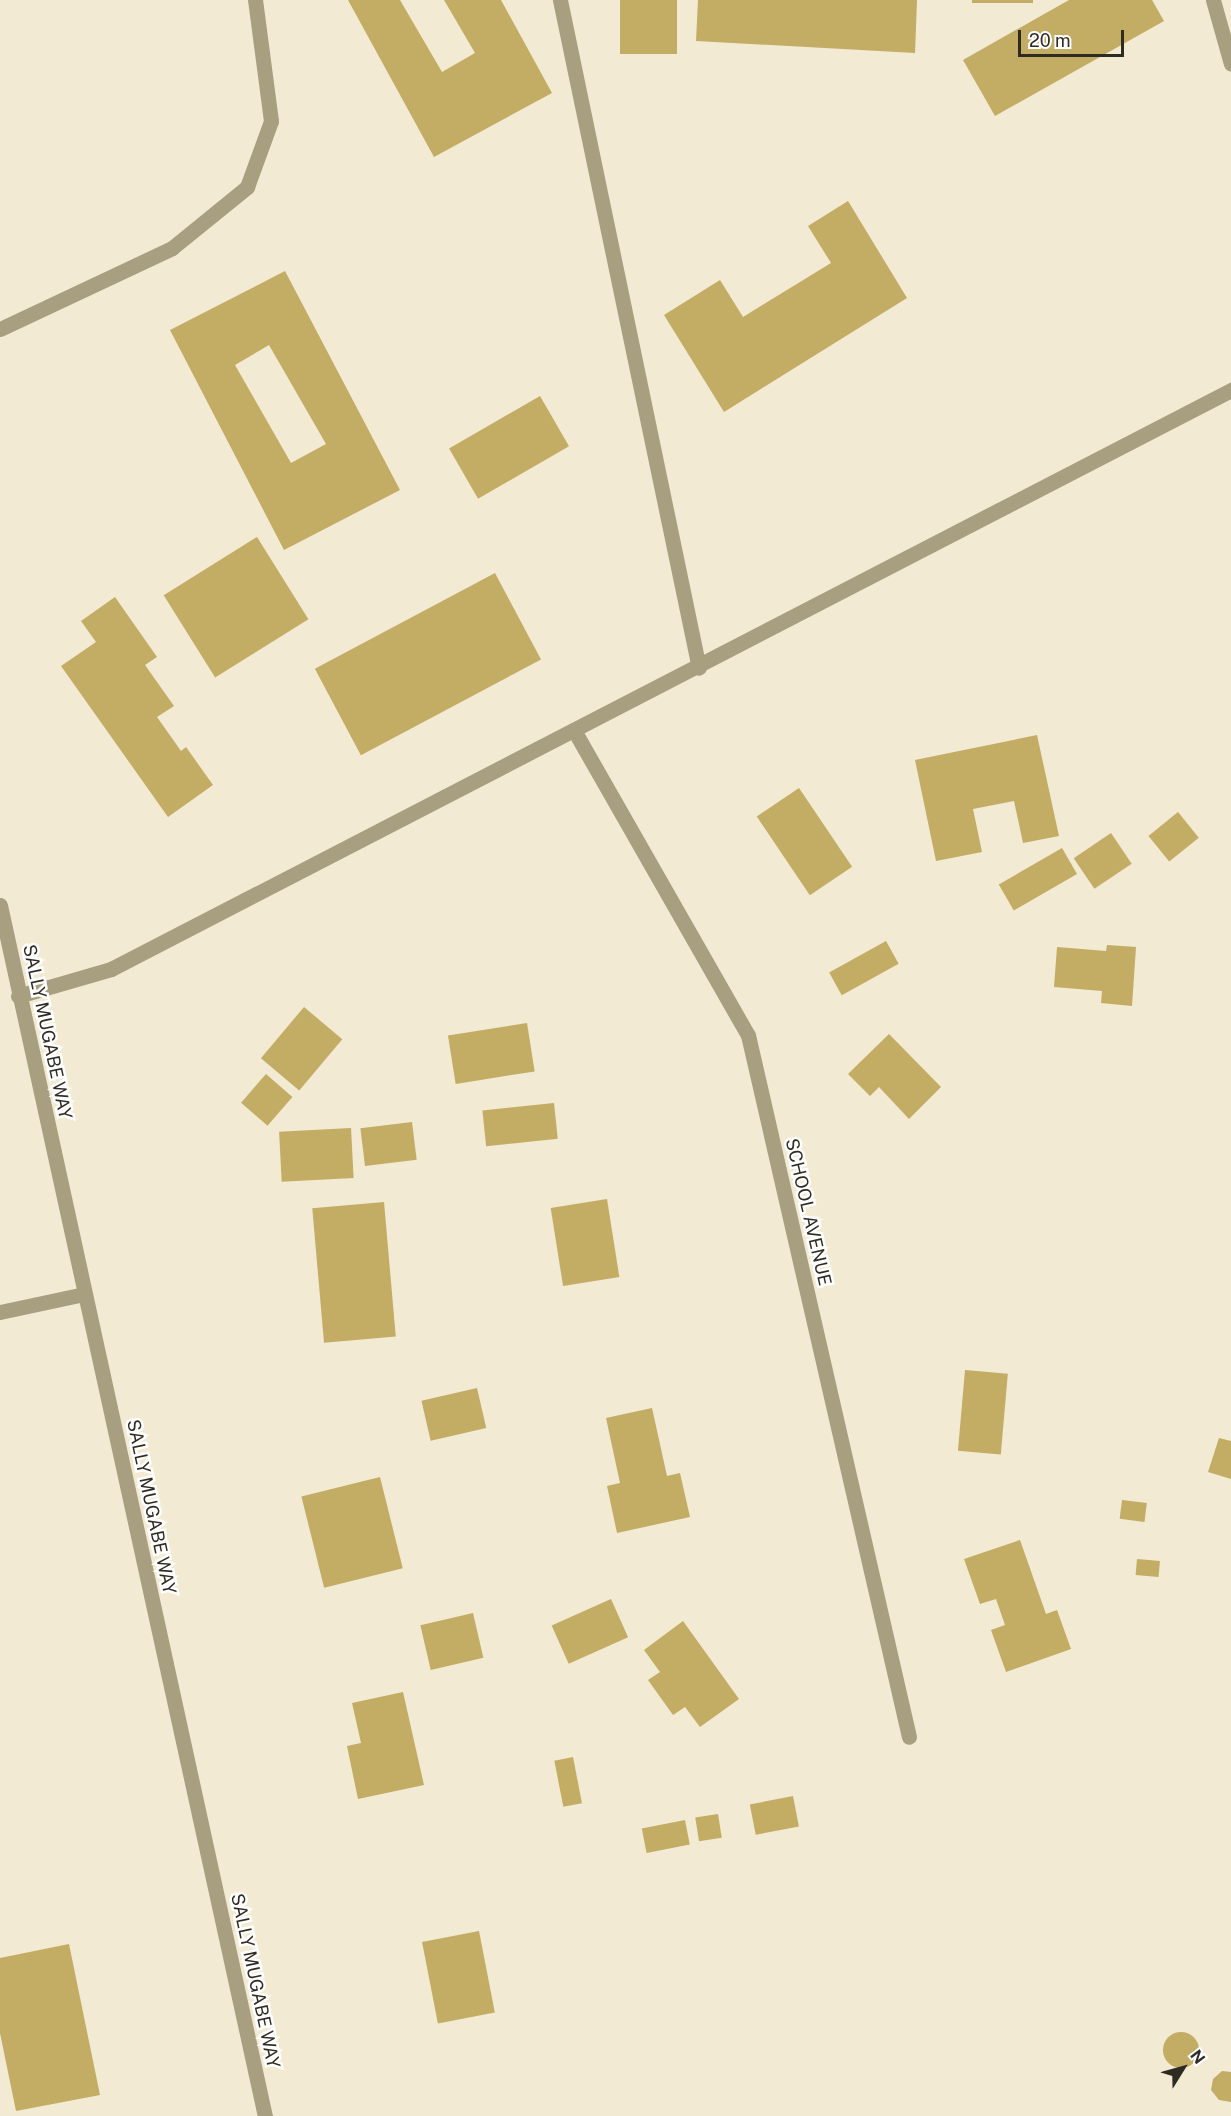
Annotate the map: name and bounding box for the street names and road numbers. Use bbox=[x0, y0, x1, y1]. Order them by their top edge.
street label: SALLY MUGABE WAY bbox=[18, 942, 76, 1122]
street label: SCHOOL AVENUE bbox=[781, 1136, 835, 1288]
street label: SALLY MUGABE WAY bbox=[122, 1417, 180, 1597]
street label: SALLY MUGABE WAY bbox=[226, 1891, 284, 2071]

